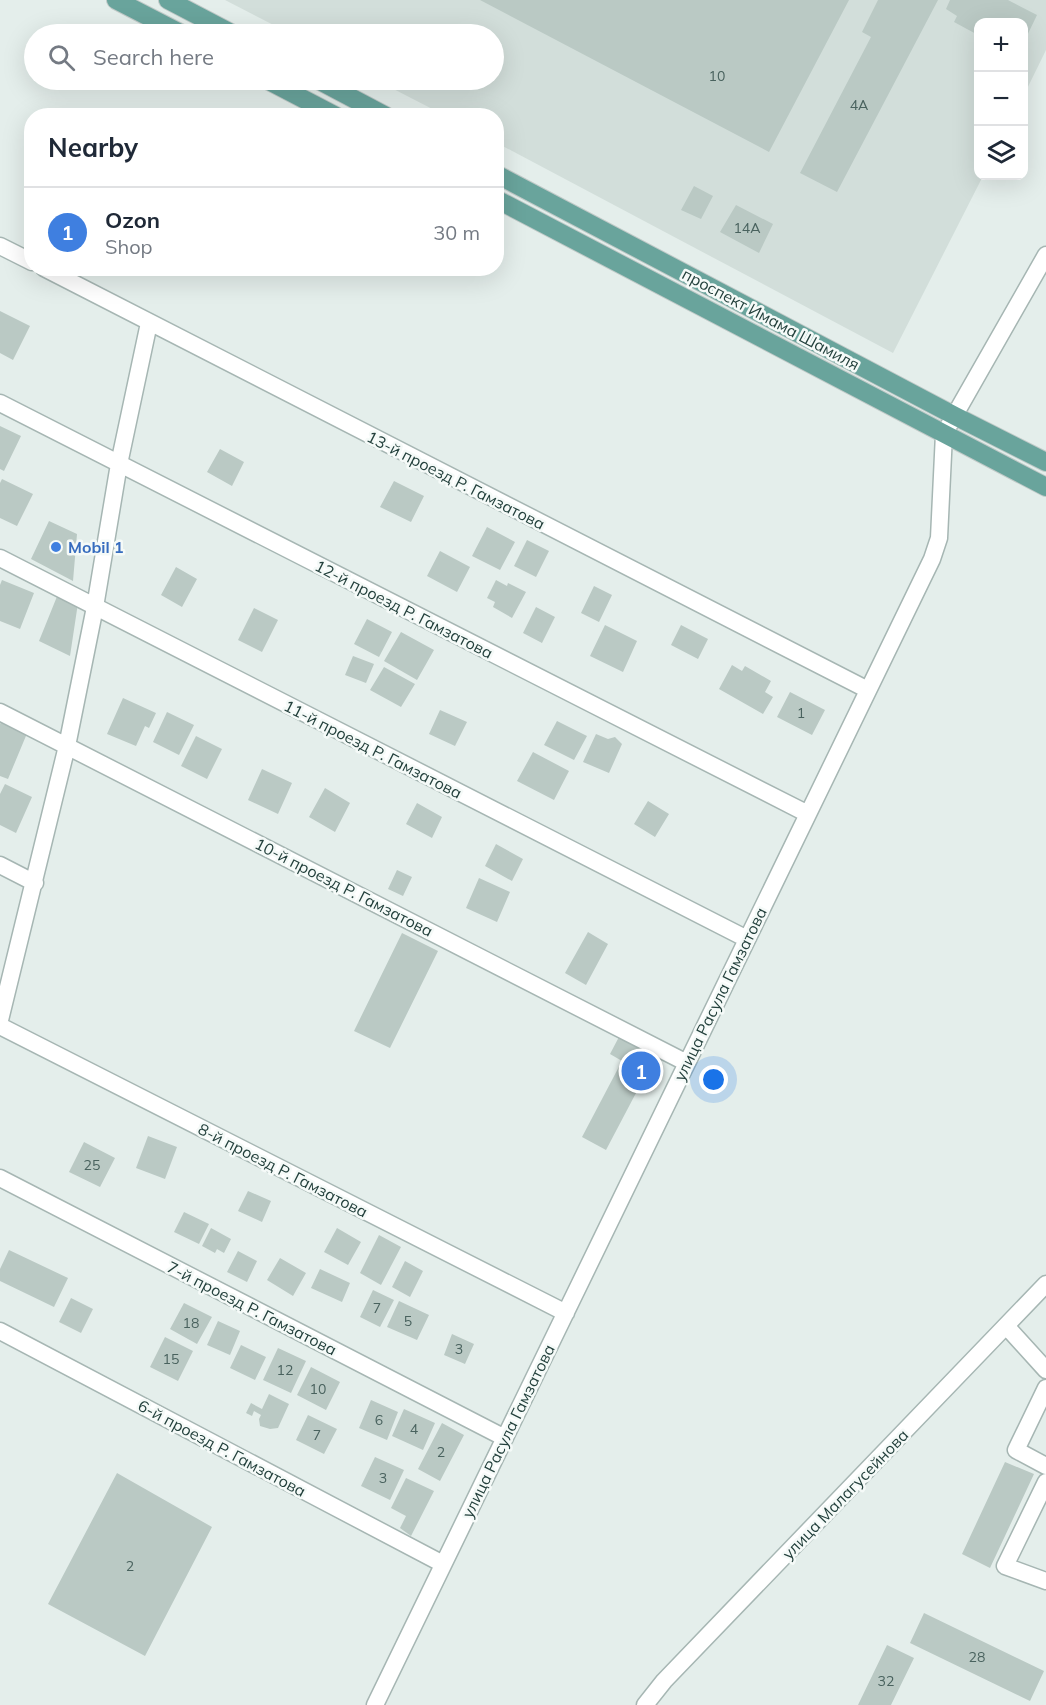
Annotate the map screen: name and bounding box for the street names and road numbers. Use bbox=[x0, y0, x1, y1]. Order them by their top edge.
street label: проспект Имама Шамиля bbox=[679, 264, 863, 374]
street label: 13-й проезд Р. Гамзатова bbox=[364, 426, 548, 534]
street label: 12-й проезд Р. Гамзатова bbox=[312, 555, 496, 663]
street label: 11-й проезд Р. Гамзатова bbox=[281, 695, 465, 803]
street label: 10-й проезд Р. Гамзатова bbox=[252, 833, 436, 941]
street label: улица Расула Гамзатова bbox=[669, 904, 771, 1084]
street label: 8-й проезд Р. Гамзатова bbox=[195, 1119, 371, 1221]
street label: 7-й проезд Р. Гамзатова bbox=[164, 1257, 340, 1359]
street label: улица Расула Гамзатова bbox=[457, 1341, 559, 1521]
street label: 6-й проезд Р. Гамзатова bbox=[134, 1395, 310, 1501]
street label: улица Малагусейнова bbox=[778, 1425, 912, 1563]

